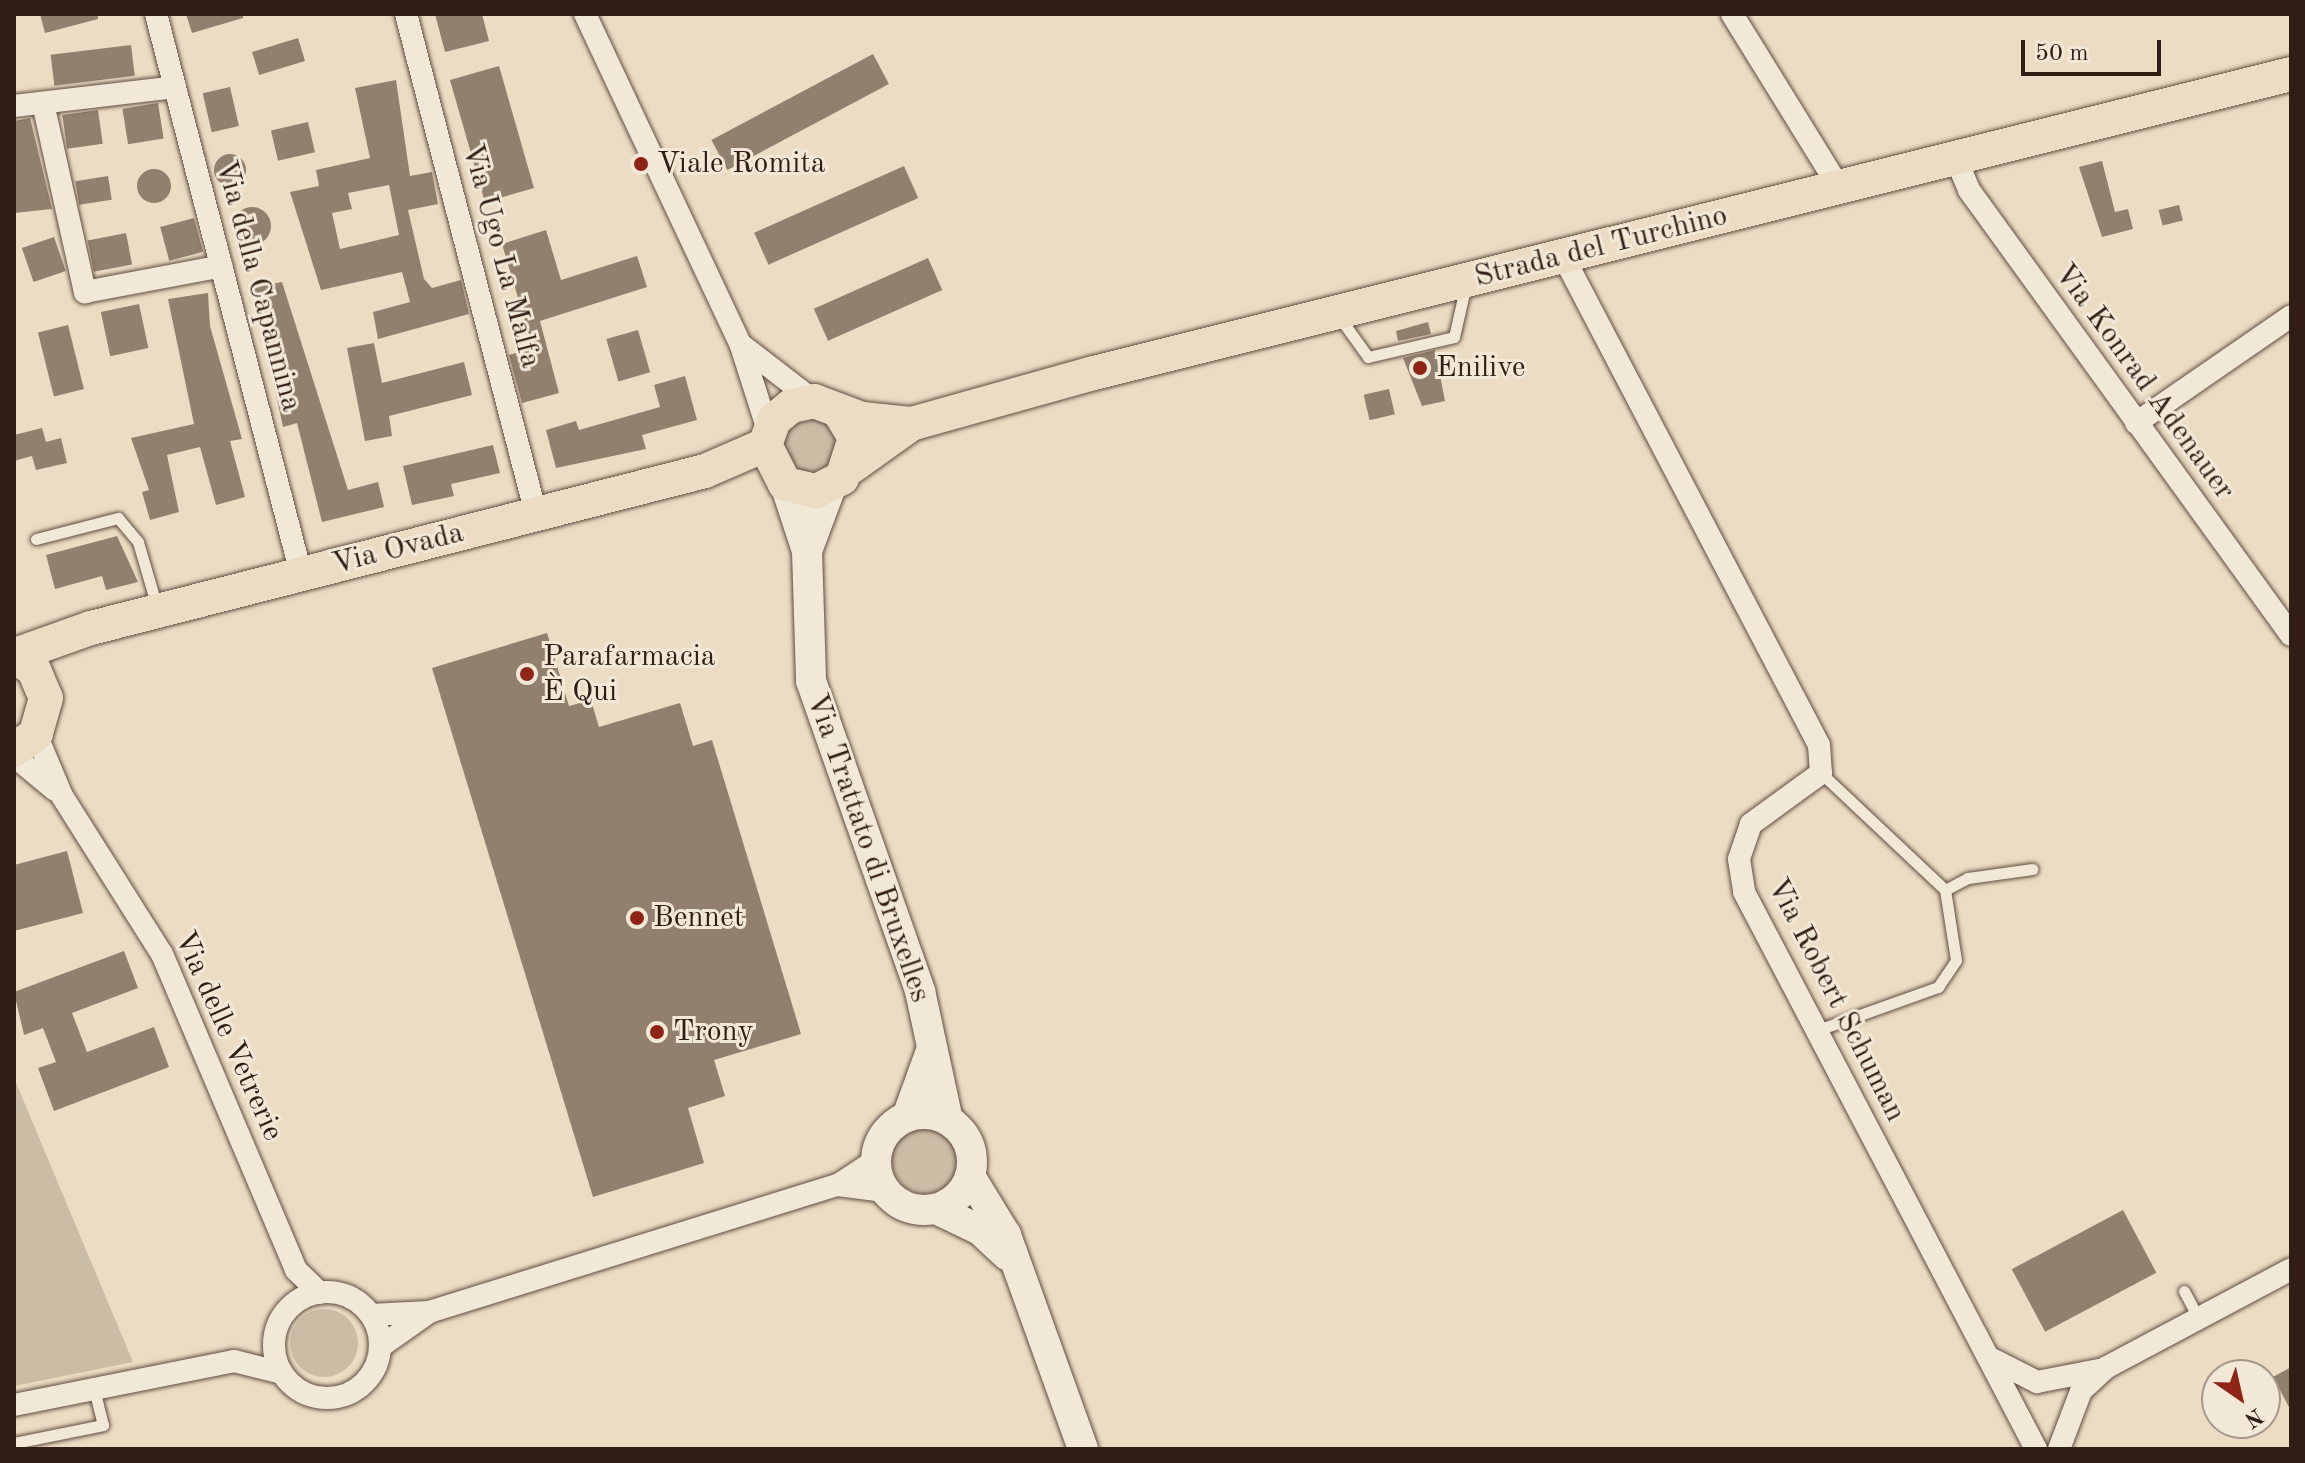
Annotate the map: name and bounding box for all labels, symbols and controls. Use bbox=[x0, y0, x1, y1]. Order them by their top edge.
scale bar bbox=[2025, 24, 2165, 74]
text: 50 m bbox=[2035, 42, 2089, 66]
street label: Via Ugo La Malfa bbox=[454, 140, 548, 372]
place label: Viale Romita bbox=[657, 146, 826, 182]
marker: Viale Romita bbox=[632, 155, 650, 173]
street label: Via della Capannina bbox=[207, 156, 309, 416]
street label: Strada del Turchino bbox=[1471, 198, 1731, 296]
street label: Via Konrad Adenauer bbox=[2046, 257, 2242, 507]
place label: Enilive bbox=[1436, 350, 1525, 386]
marker: Enilive bbox=[1411, 359, 1429, 377]
street label: Via Ovada bbox=[328, 515, 468, 583]
place label: Parafarmacia È Qui bbox=[543, 639, 716, 710]
marker: Parafarmacia È Qui bbox=[518, 665, 536, 683]
street label: Via Trattato di Bruxelles bbox=[798, 689, 938, 1007]
street label: Via Robert Schuman bbox=[1759, 872, 1913, 1128]
place label: Bennet bbox=[653, 900, 744, 936]
marker: Bennet bbox=[628, 909, 646, 927]
street label: Via delle Vetrerie bbox=[166, 925, 290, 1147]
place label: Trony bbox=[673, 1014, 754, 1050]
marker: Trony bbox=[648, 1023, 666, 1041]
north arrow bbox=[2201, 1359, 2281, 1439]
text: N bbox=[2240, 1403, 2266, 1431]

